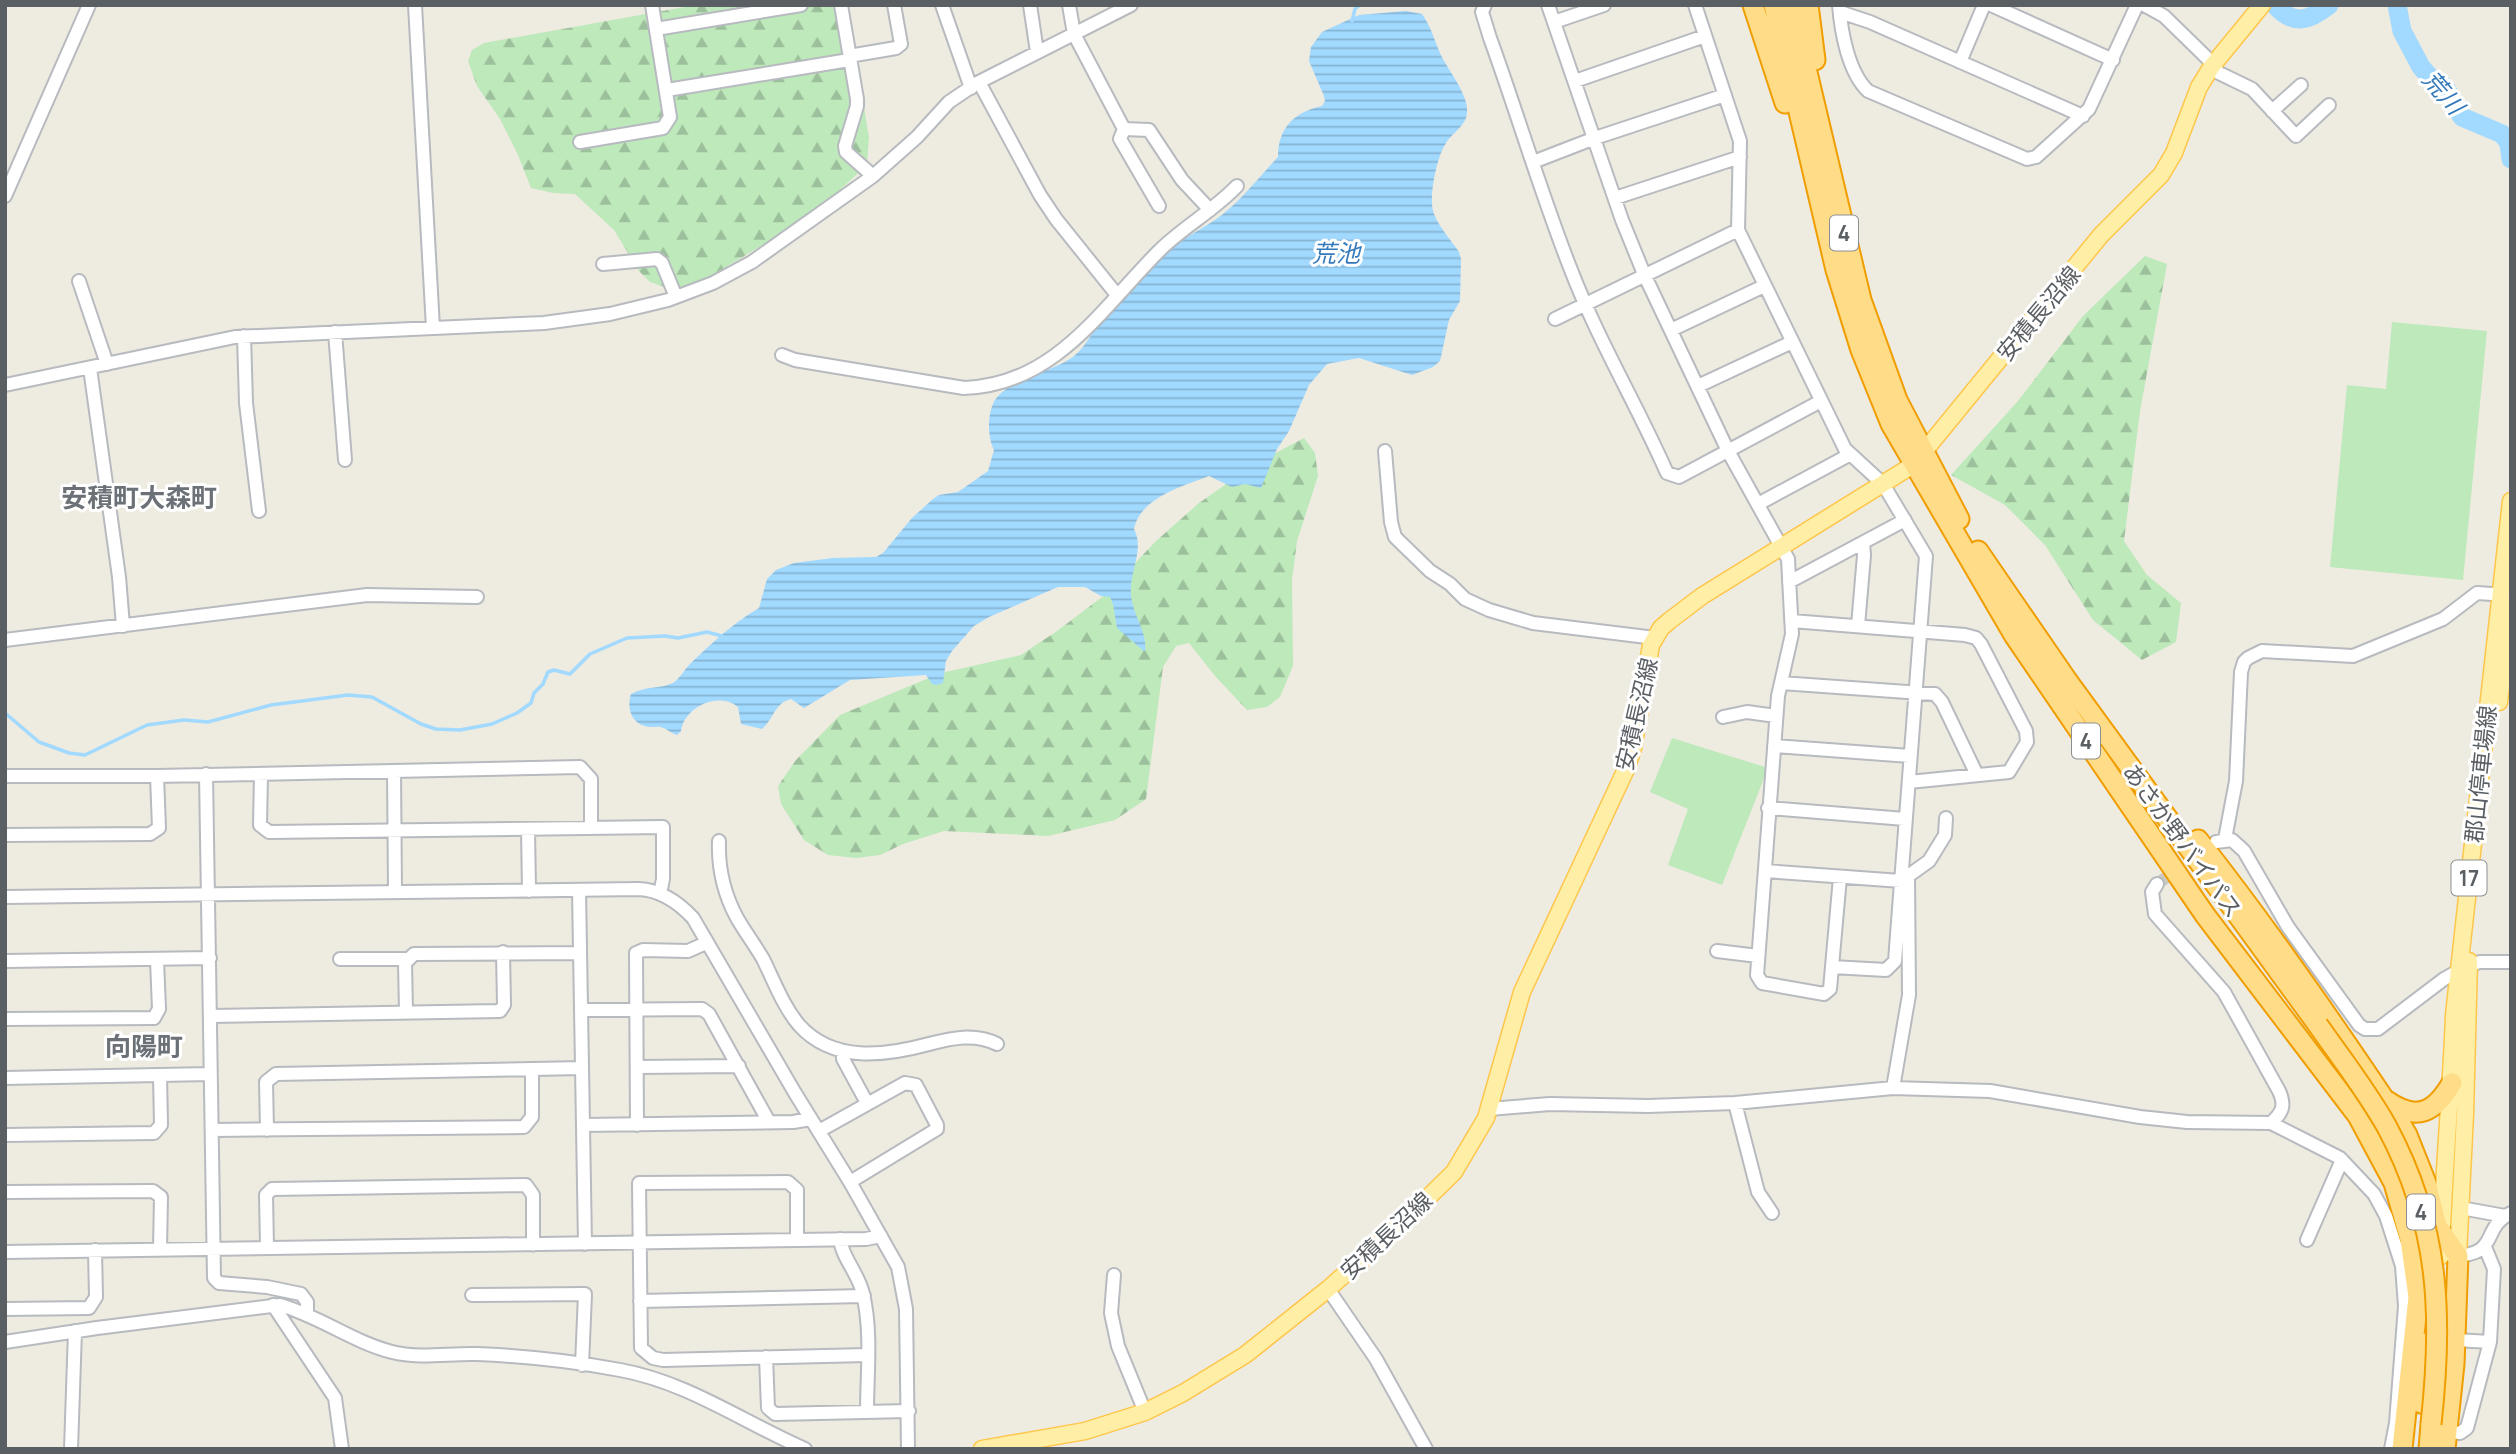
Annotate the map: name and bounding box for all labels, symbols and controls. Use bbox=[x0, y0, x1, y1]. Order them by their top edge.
water label: 荒川 bbox=[2416, 63, 2474, 123]
road number: 4 bbox=[1830, 216, 1858, 250]
water label: 荒池 bbox=[1312, 236, 1362, 269]
street label: 安積長沼線 bbox=[1989, 259, 2087, 367]
district label: 安積町大森町 bbox=[61, 479, 217, 515]
street label: 安積長沼線 bbox=[1607, 654, 1665, 774]
street label: 郡山停車場線 bbox=[2457, 704, 2503, 844]
road number: 4 bbox=[2072, 724, 2100, 758]
street label: あさか野バイパス bbox=[2116, 756, 2250, 924]
road number: 17 bbox=[2452, 860, 2486, 896]
district label: 向陽町 bbox=[105, 1028, 183, 1064]
street label: 安積長沼線 bbox=[1333, 1184, 1439, 1286]
road number: 4 bbox=[2407, 1194, 2435, 1230]

